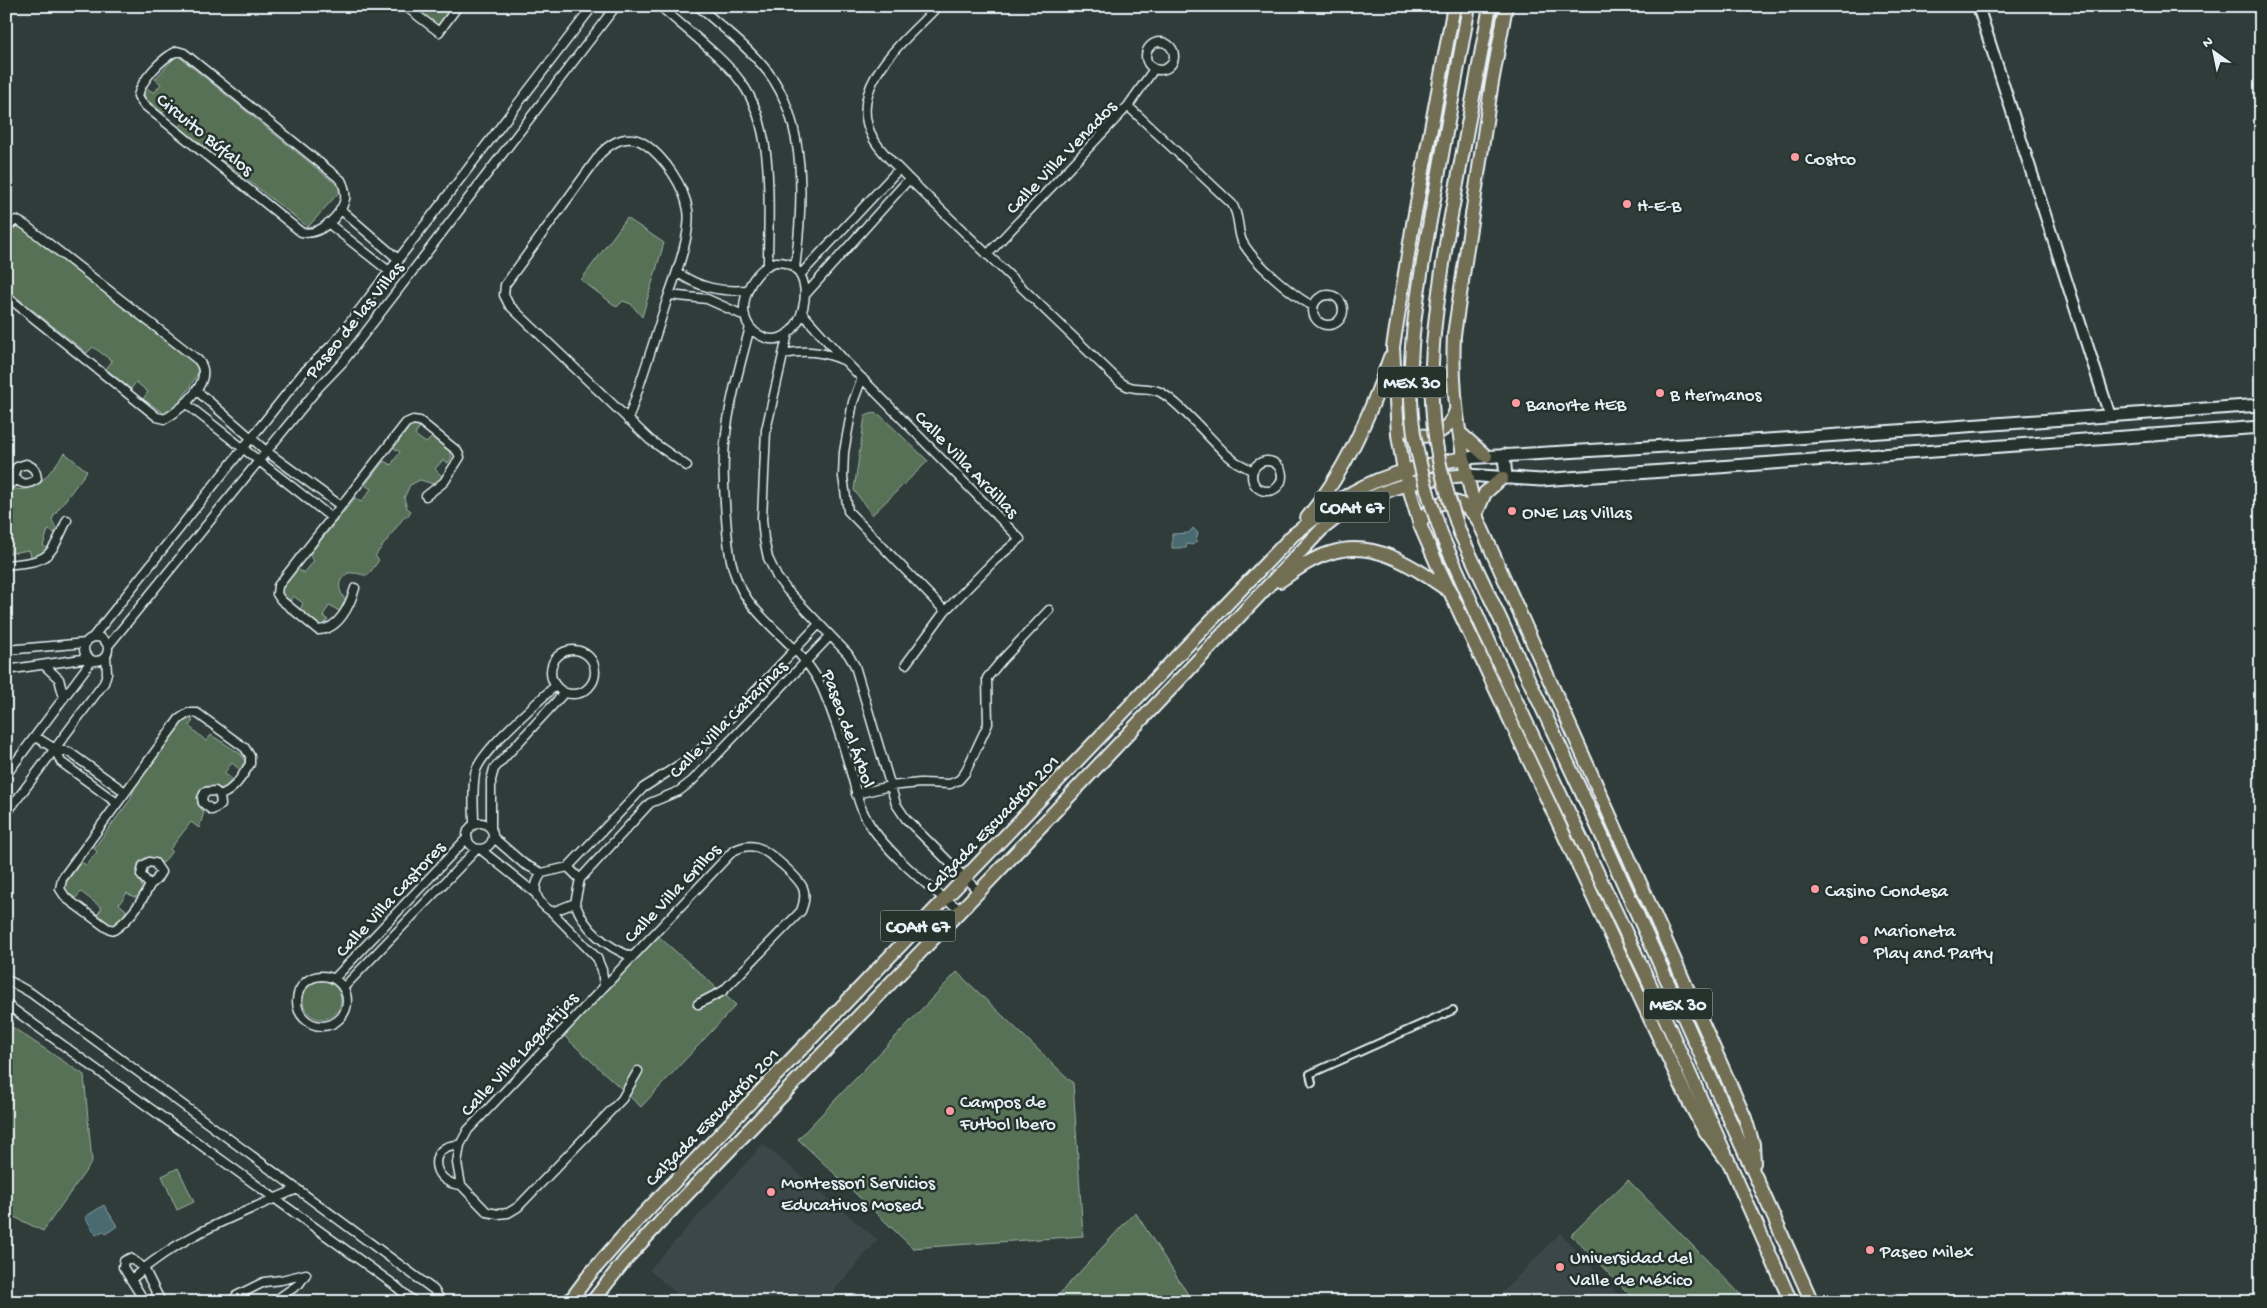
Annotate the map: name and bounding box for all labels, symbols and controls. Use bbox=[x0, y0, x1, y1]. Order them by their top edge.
north arrow bbox=[2190, 28, 2240, 78]
text: N bbox=[2200, 34, 2217, 53]
street label: Circuito Búfalos bbox=[150, 89, 258, 183]
street label: Calle Villa Venados bbox=[1002, 96, 1123, 220]
place label: Costco bbox=[1805, 149, 1856, 172]
marker: Costco bbox=[1789, 151, 1801, 163]
place label: H-E-B bbox=[1637, 196, 1683, 219]
marker: H-E-B bbox=[1621, 198, 1633, 210]
street label: Paseo de las Villas bbox=[301, 257, 411, 385]
road number: MEX 30 bbox=[1378, 367, 1446, 398]
place label: B Hermanos bbox=[1669, 385, 1763, 408]
marker: B Hermanos bbox=[1654, 387, 1666, 399]
place label: Banorte HEB bbox=[1525, 395, 1628, 418]
marker: Banorte HEB bbox=[1510, 397, 1522, 409]
street label: Calle Villa Ardillas bbox=[908, 407, 1023, 525]
road number: COAH 67 bbox=[1314, 492, 1390, 522]
place label: ONE Las Villas bbox=[1522, 503, 1633, 526]
marker: ONE Las Villas bbox=[1506, 505, 1518, 517]
street label: Calle Villa Catarinas bbox=[665, 656, 794, 785]
street label: Paseo del Árbol bbox=[814, 666, 879, 791]
street label: Calzada Escuadrón 201 bbox=[921, 751, 1066, 900]
street label: Calle Villa Castores bbox=[332, 837, 452, 963]
street label: Calle Villa Grillos bbox=[620, 839, 728, 949]
place label: Casino Condesa bbox=[1825, 881, 1949, 904]
marker: Casino Condesa bbox=[1809, 883, 1821, 895]
road number: COAH 67 bbox=[880, 910, 956, 941]
place label: Marioneta Play and Party bbox=[1873, 921, 1994, 966]
marker: Marioneta Play and Party bbox=[1858, 934, 1870, 946]
street label: Calle Villa Lagartijas bbox=[457, 988, 585, 1123]
road number: MEX 30 bbox=[1644, 989, 1712, 1020]
street label: Calzada Escuadrón 201 bbox=[641, 1044, 786, 1193]
place label: Campos de Futbol Ibero bbox=[959, 1092, 1056, 1137]
marker: Campos de Futbol Ibero bbox=[944, 1105, 956, 1117]
place label: Montessori Servicios Educativos Mosed bbox=[781, 1173, 936, 1218]
marker: Montessori Servicios Educativos Mosed bbox=[765, 1186, 777, 1198]
place label: Paseo Milex bbox=[1879, 1242, 1973, 1265]
marker: Paseo Milex bbox=[1864, 1244, 1876, 1256]
place label: Universidad del Valle de México bbox=[1569, 1248, 1693, 1293]
marker: Universidad del Valle de México bbox=[1554, 1261, 1566, 1273]

